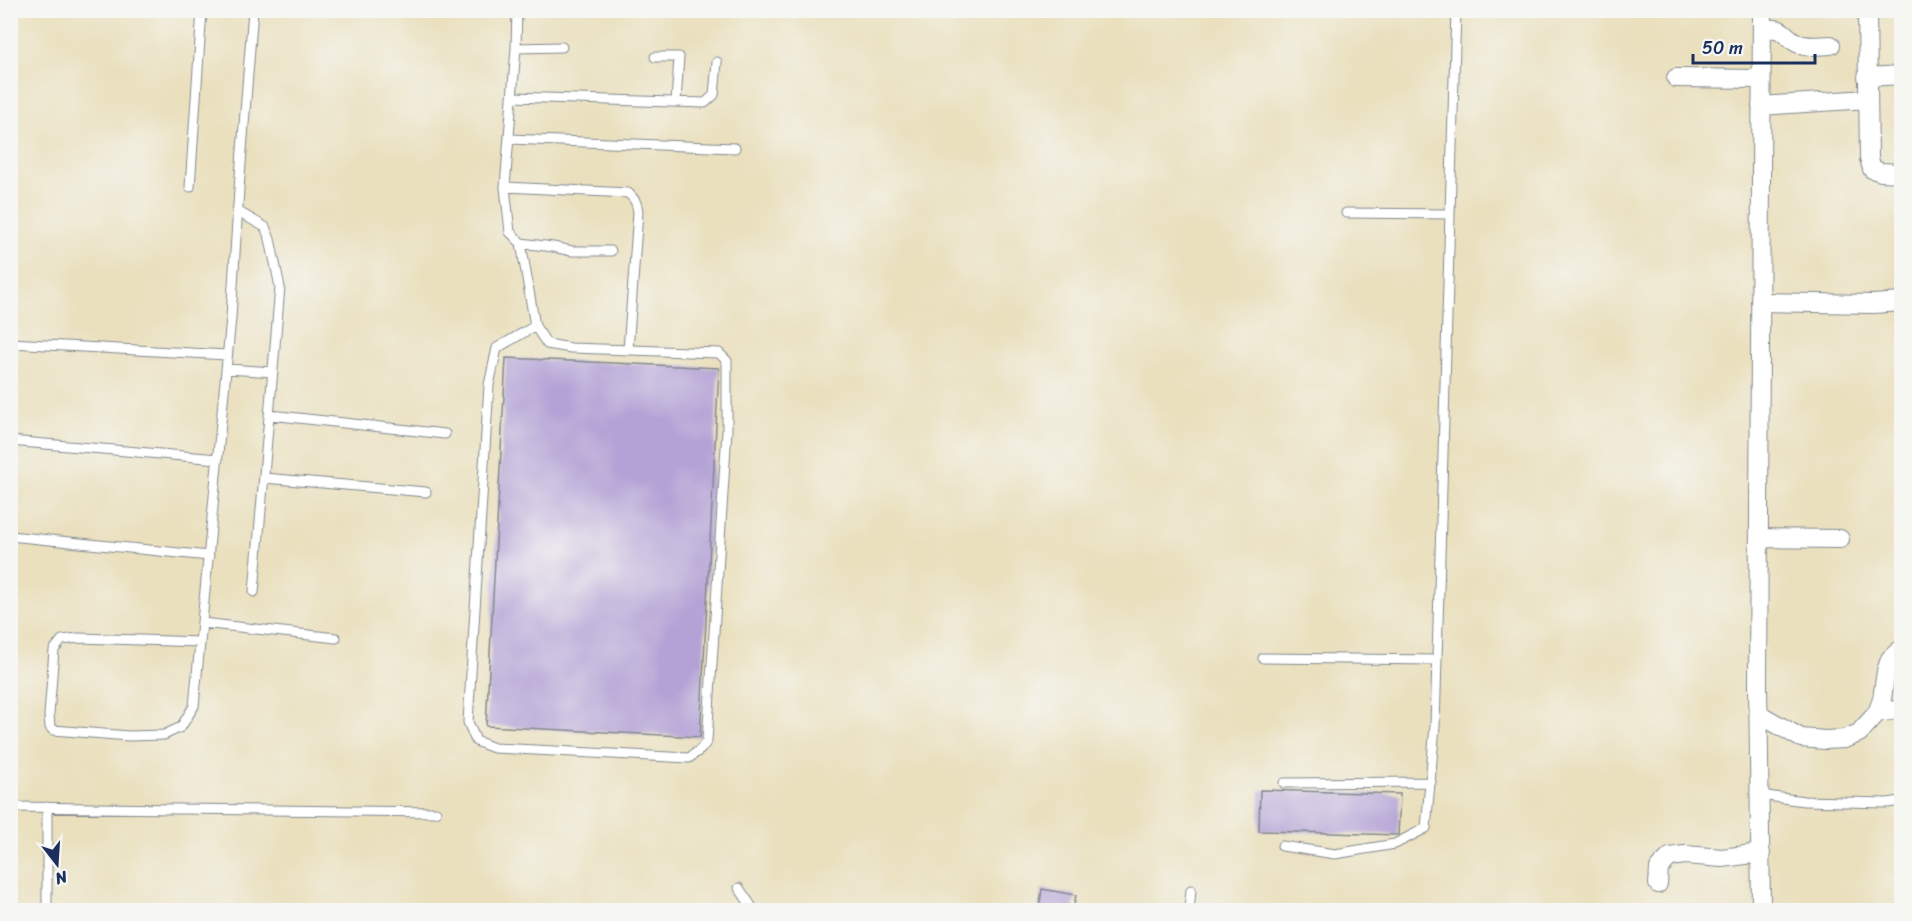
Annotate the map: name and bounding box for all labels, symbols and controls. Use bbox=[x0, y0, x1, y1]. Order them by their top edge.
scale bar bbox=[1693, 27, 1814, 65]
text: 50 m bbox=[1702, 32, 1743, 64]
north arrow bbox=[27, 834, 87, 894]
text: N bbox=[51, 862, 72, 894]

